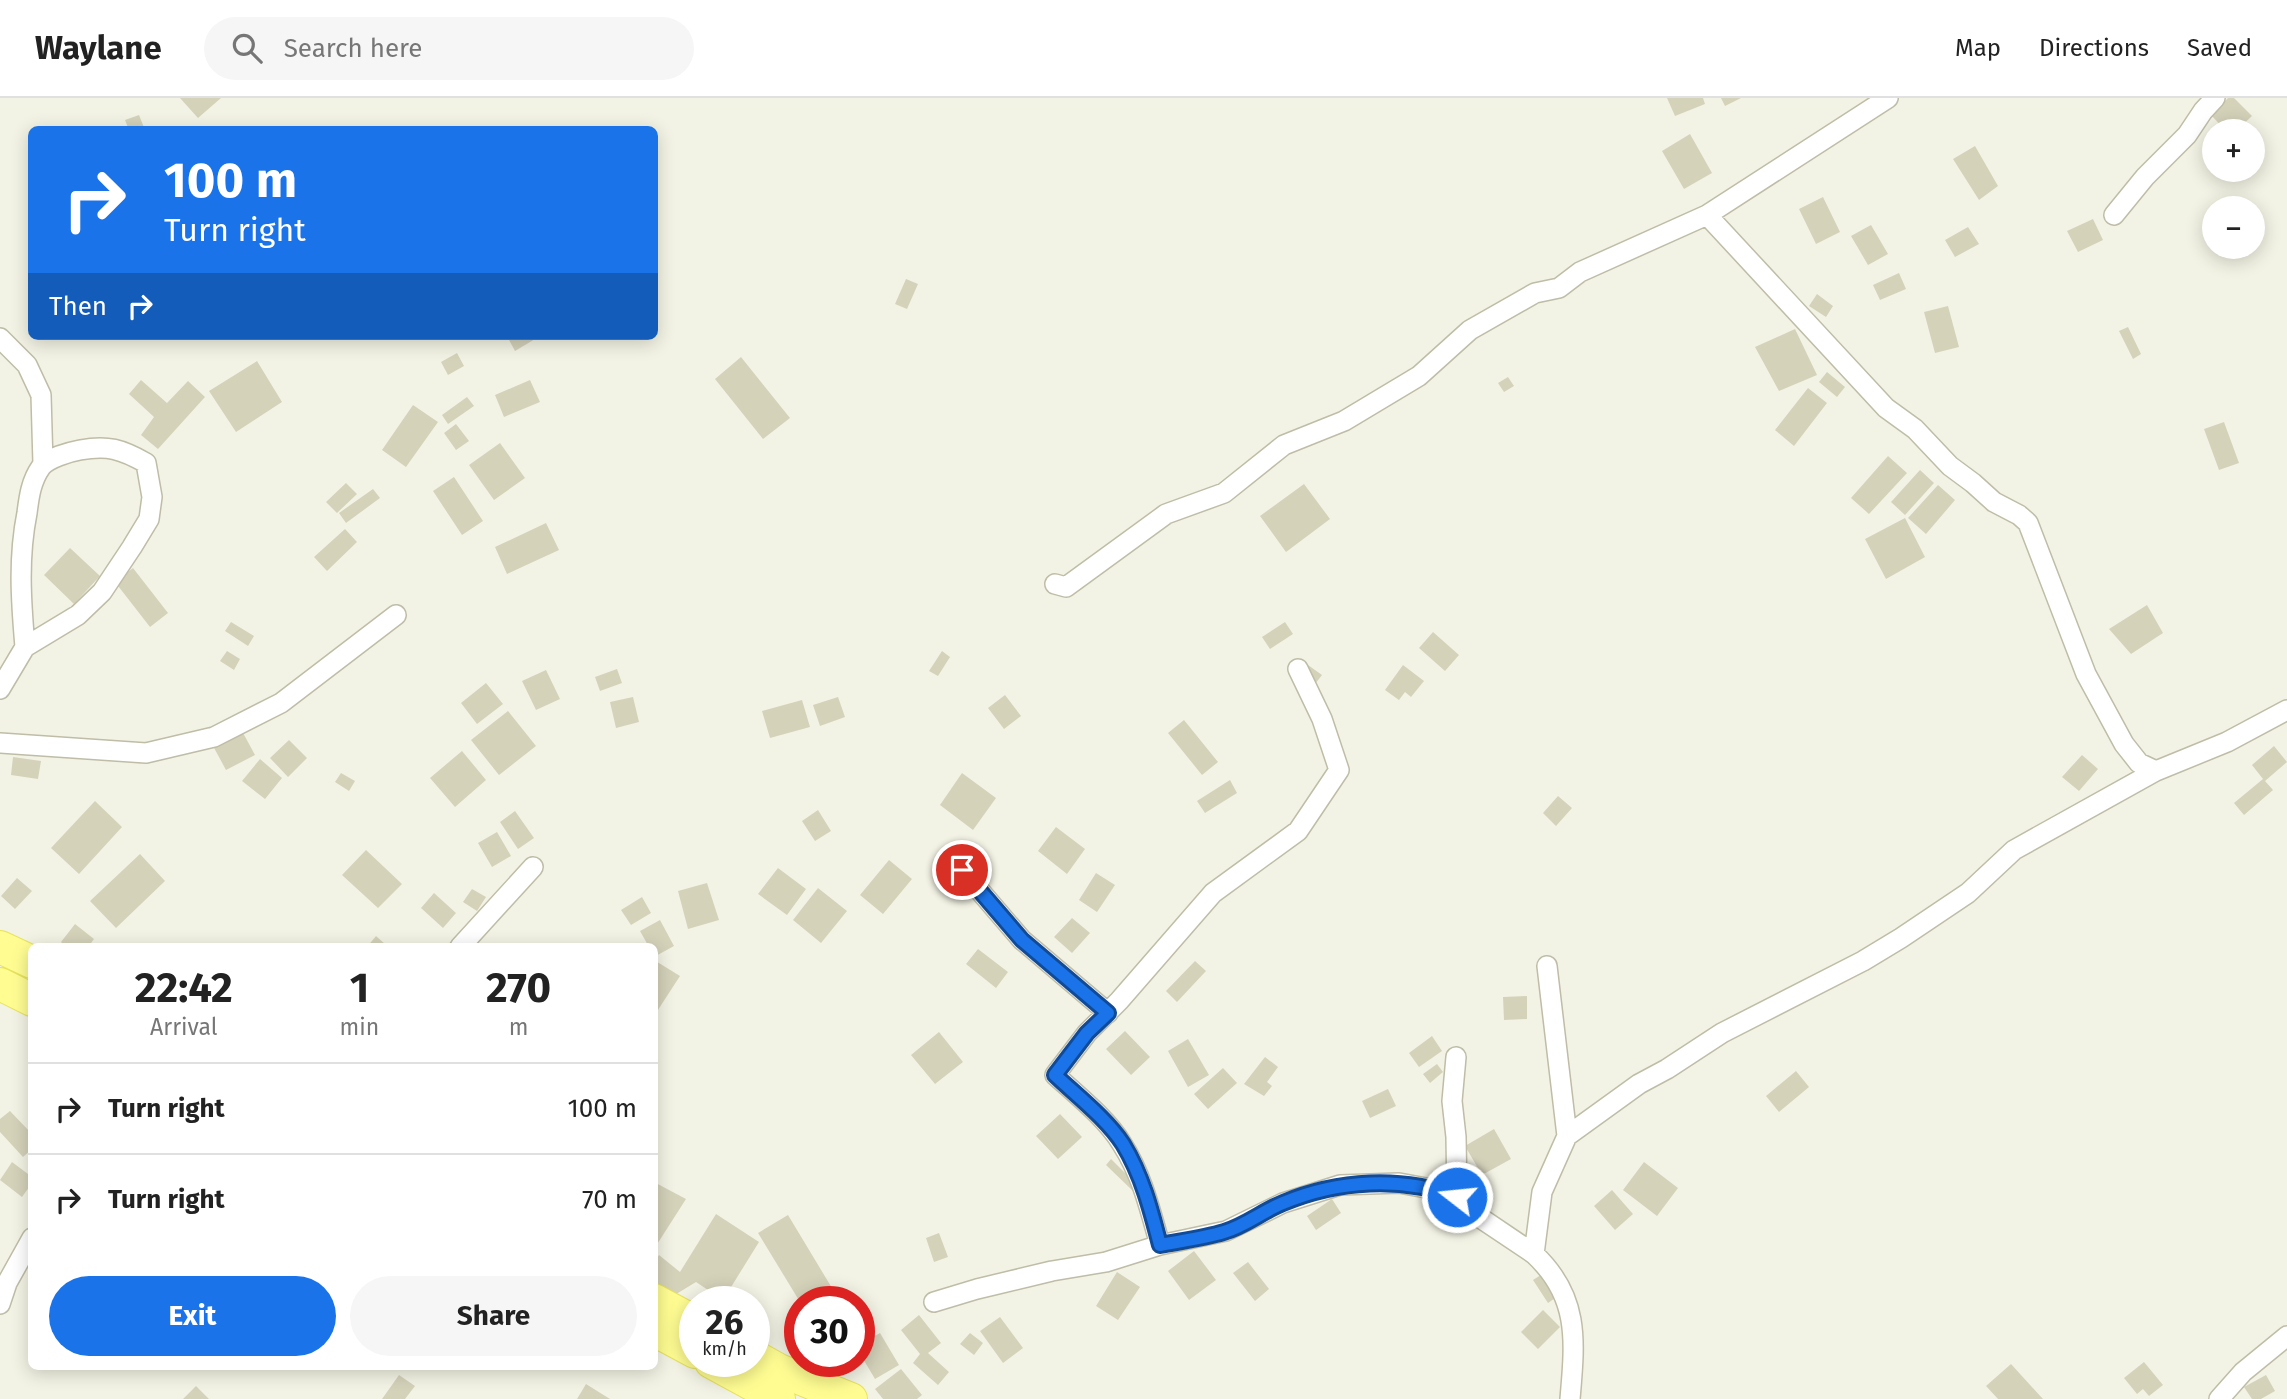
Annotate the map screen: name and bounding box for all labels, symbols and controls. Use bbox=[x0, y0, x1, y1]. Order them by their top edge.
search box bbox=[204, 17, 694, 80]
text: Waylane bbox=[35, 28, 162, 68]
icon: search bbox=[228, 29, 266, 67]
text: Search here bbox=[284, 33, 423, 64]
text: Map bbox=[1955, 34, 2001, 62]
text: Directions bbox=[2039, 34, 2149, 62]
text: Saved bbox=[2187, 34, 2252, 62]
map controls bbox=[2202, 119, 2265, 259]
button: + bbox=[2202, 119, 2265, 182]
text: 100 m bbox=[164, 151, 297, 210]
icon: right bbox=[49, 154, 140, 245]
button: − bbox=[2202, 196, 2265, 259]
text: Turn right bbox=[164, 211, 306, 249]
icon: right bbox=[121, 287, 159, 325]
text: Then bbox=[49, 291, 107, 322]
pin bbox=[932, 840, 992, 900]
icon: arrive bbox=[943, 851, 981, 889]
text: 22:42 bbox=[135, 963, 233, 1013]
text: 1 bbox=[350, 963, 369, 1013]
text: 270 bbox=[486, 963, 551, 1013]
text: Arrival bbox=[150, 1013, 217, 1041]
text: min bbox=[340, 1013, 379, 1041]
text: m bbox=[509, 1013, 528, 1041]
icon: right bbox=[49, 1090, 87, 1128]
text: Turn right bbox=[108, 1093, 225, 1124]
text: 100 m bbox=[568, 1093, 637, 1124]
position arrow bbox=[1420, 1160, 1494, 1234]
icon: right bbox=[49, 1181, 87, 1219]
text: Turn right bbox=[108, 1184, 225, 1215]
text: 70 m bbox=[582, 1184, 637, 1215]
button: Exit bbox=[49, 1276, 336, 1356]
button: Share bbox=[350, 1276, 637, 1356]
speed limit sign: 30 bbox=[784, 1286, 875, 1377]
text: 26 bbox=[706, 1301, 743, 1343]
text: km/h bbox=[702, 1338, 747, 1360]

